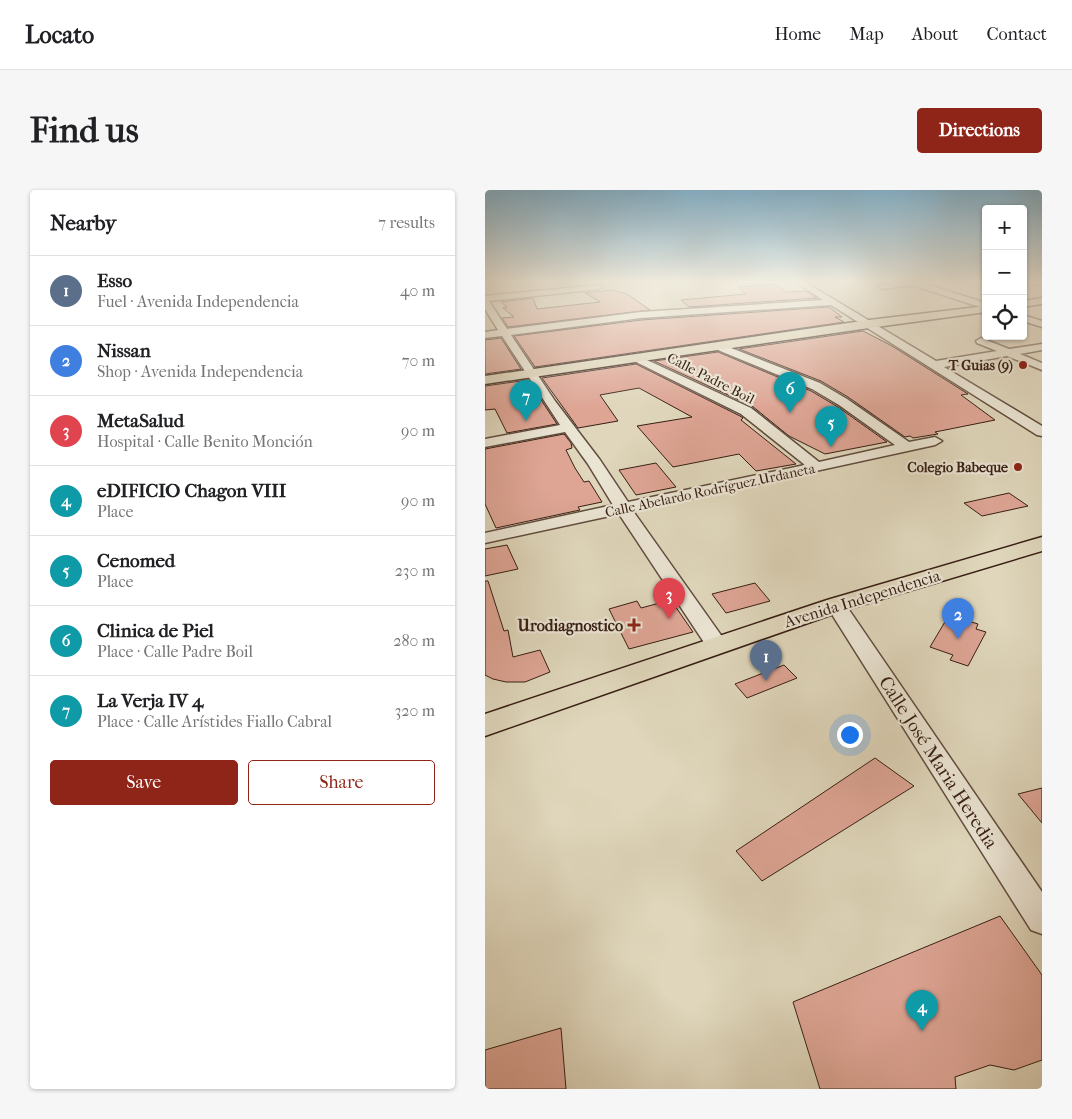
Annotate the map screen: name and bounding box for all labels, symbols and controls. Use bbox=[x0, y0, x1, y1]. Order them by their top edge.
text: Locato bbox=[25, 21, 94, 49]
text: Home bbox=[774, 24, 821, 45]
text: Map bbox=[849, 24, 884, 45]
text: About bbox=[912, 24, 958, 45]
text: Contact bbox=[986, 24, 1047, 45]
button: Directions bbox=[917, 108, 1042, 153]
text: Find us bbox=[30, 110, 139, 151]
map controls bbox=[982, 205, 1027, 340]
button: + bbox=[982, 205, 1027, 250]
text: Nearby bbox=[50, 211, 116, 235]
text: 7 results bbox=[378, 213, 435, 232]
button: − bbox=[982, 250, 1027, 295]
text: Esso bbox=[97, 270, 132, 292]
text: 1 bbox=[63, 281, 69, 300]
text: 40 m bbox=[400, 281, 435, 300]
text: Fuel · Avenida Independencia bbox=[97, 292, 299, 311]
button: locate bbox=[982, 295, 1027, 340]
text: Nissan bbox=[97, 340, 151, 362]
street label: Calle Padre Boil bbox=[664, 349, 757, 408]
text: 2 bbox=[62, 351, 70, 370]
text: 70 m bbox=[402, 351, 435, 370]
place label: T Guias (9) bbox=[948, 357, 1013, 374]
marker: T Guias (9) bbox=[1017, 359, 1029, 371]
text: Shop · Avenida Independencia bbox=[97, 362, 303, 381]
pin: 6 bbox=[774, 372, 806, 413]
pin: 7 bbox=[510, 380, 542, 421]
pin: 5 bbox=[815, 406, 847, 447]
text: MetaSalud bbox=[97, 410, 184, 432]
text: 3 bbox=[63, 421, 69, 440]
text: 90 m bbox=[401, 421, 435, 440]
text: Hospital · Calle Benito Monción bbox=[97, 432, 313, 451]
place label: Colegio Babeque bbox=[907, 459, 1008, 476]
street label: Calle Abelardo Rodríguez Urdaneta bbox=[604, 460, 817, 521]
marker: Colegio Babeque bbox=[1012, 461, 1024, 473]
text: eDIFICIO Chagon VIII bbox=[97, 480, 286, 502]
text: 4 bbox=[61, 491, 71, 510]
text: 90 m bbox=[401, 491, 435, 510]
text: Place bbox=[97, 502, 133, 521]
text: Cenomed bbox=[97, 550, 175, 572]
text: 5 bbox=[63, 561, 69, 580]
text: 230 m bbox=[395, 561, 435, 580]
street label: Avenida Independencia bbox=[781, 566, 943, 632]
text: Place bbox=[97, 572, 133, 591]
pin: 3 bbox=[653, 578, 685, 619]
pin: 2 bbox=[942, 598, 974, 639]
place label: Urodiagnostico bbox=[517, 616, 623, 636]
marker: Urodiagnostico bbox=[627, 618, 641, 632]
text: Clinica de Piel bbox=[97, 620, 214, 642]
text: 6 bbox=[62, 631, 70, 650]
text: 280 m bbox=[393, 631, 435, 650]
pin: 1 bbox=[750, 640, 782, 681]
text: Place · Calle Padre Boil bbox=[97, 642, 253, 661]
street label: Calle José Maria Heredia bbox=[874, 672, 1002, 853]
text: La Verja IV 4 bbox=[97, 690, 203, 712]
text: 7 bbox=[62, 701, 70, 720]
text: 320 m bbox=[395, 701, 435, 720]
text: Place · Calle Arístides Fiallo Cabral bbox=[97, 712, 332, 731]
your location bbox=[837, 722, 863, 748]
button: Save bbox=[50, 760, 238, 805]
button: Share bbox=[248, 760, 435, 805]
pin: 4 bbox=[906, 990, 938, 1031]

